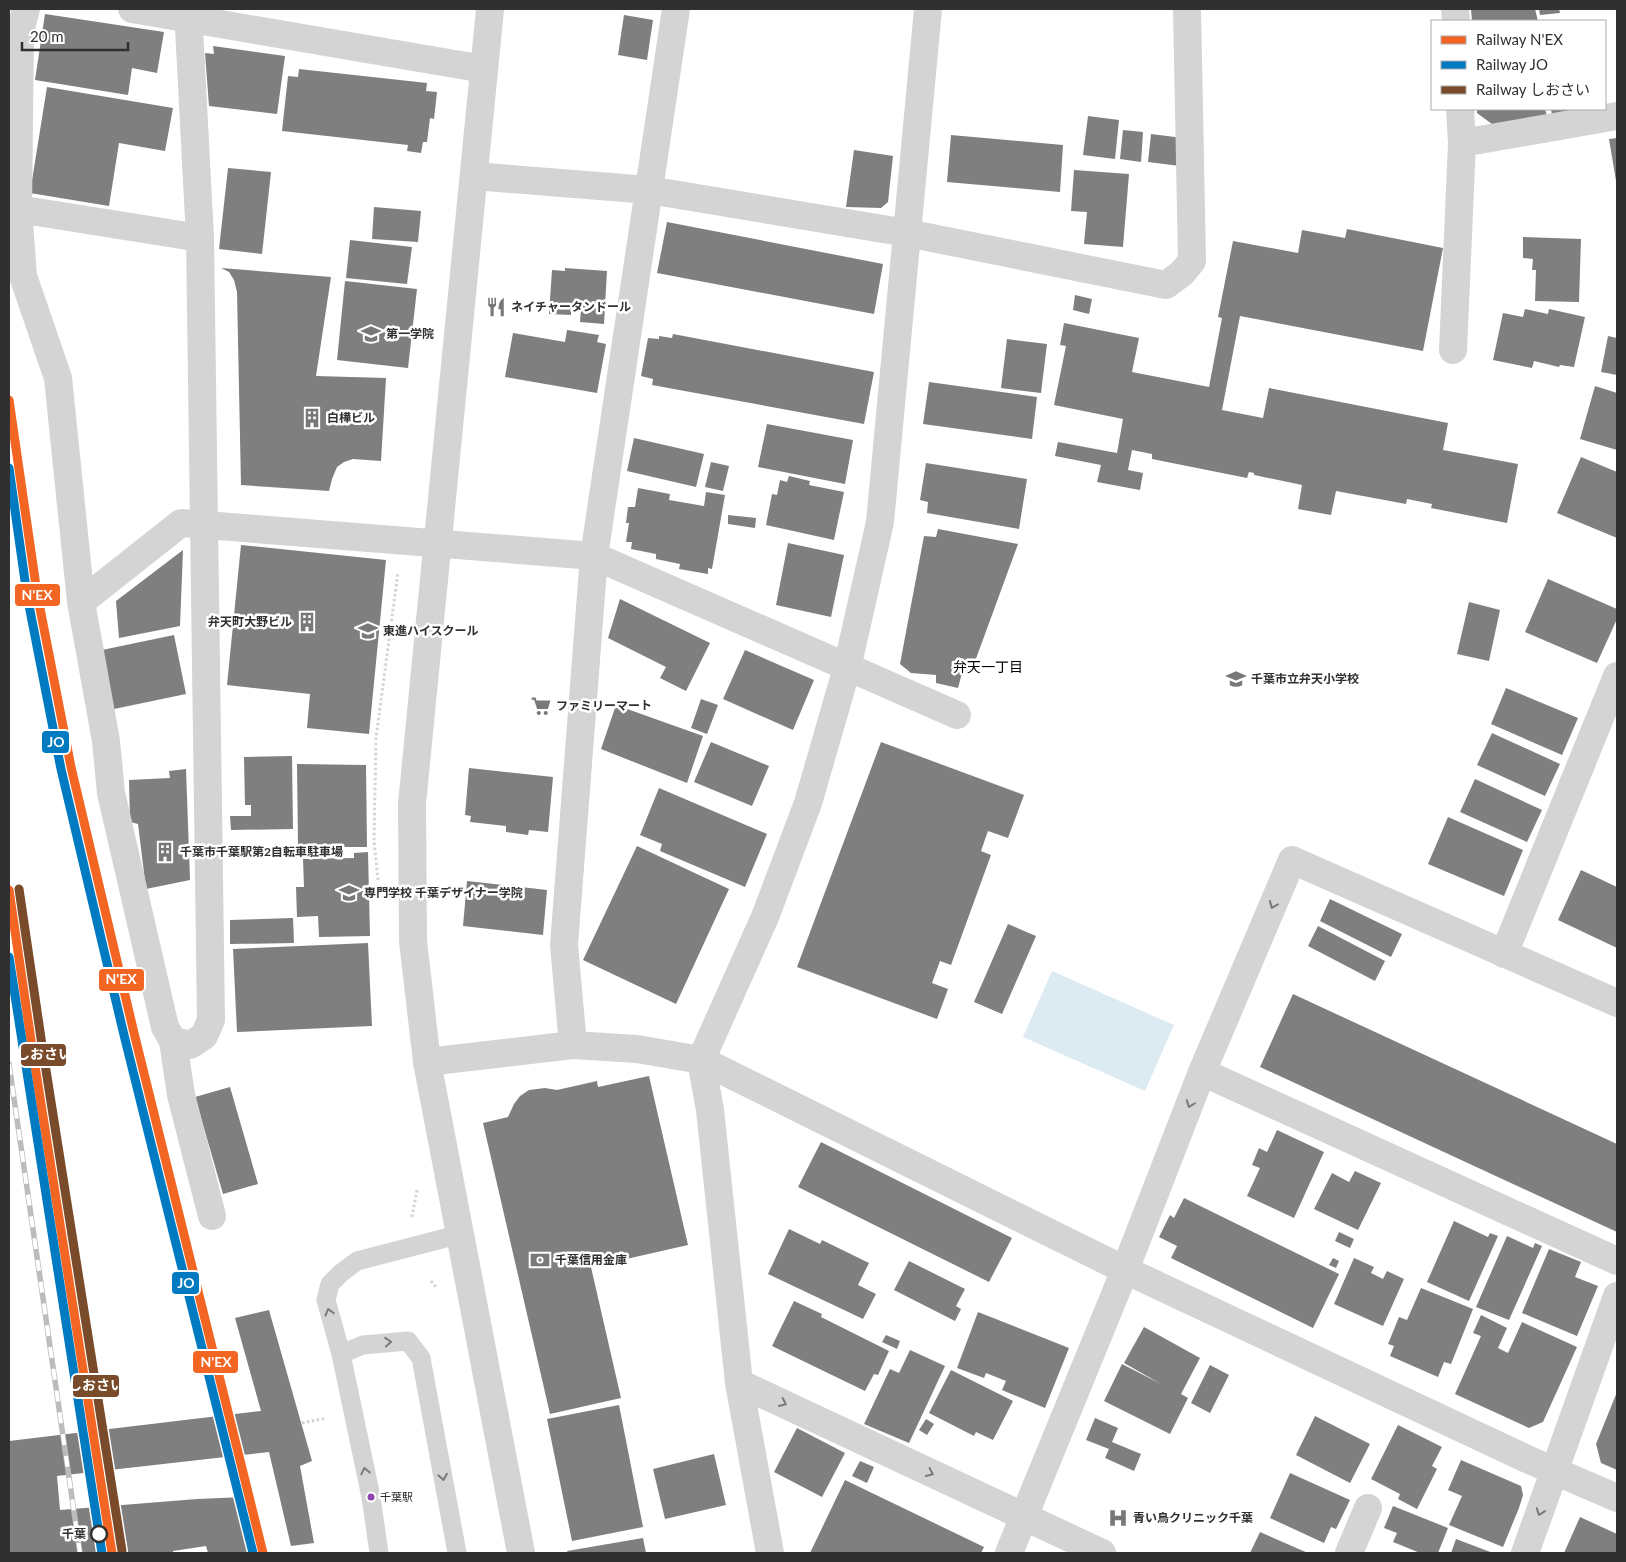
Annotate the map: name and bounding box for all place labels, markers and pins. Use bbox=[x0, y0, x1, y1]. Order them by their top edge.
restaurant icon: ネイチャータンドール bbox=[485, 296, 507, 318]
place label: ネイチャータンドール bbox=[511, 299, 631, 314]
school or university icon: 第一学院 bbox=[360, 323, 382, 345]
place label: 第一学院 bbox=[386, 326, 434, 341]
building icon: 白樺ビル bbox=[301, 407, 323, 429]
place label: 白樺ビル bbox=[327, 410, 375, 425]
building icon: 弁天町大野ビル bbox=[296, 611, 318, 633]
place label: 弁天町大野ビル bbox=[208, 614, 292, 629]
school or university icon: 東進ハイスクール bbox=[357, 620, 379, 642]
place label: 東進ハイスクール bbox=[383, 623, 478, 638]
school or university icon: 千葉市立弁天小学校 bbox=[1225, 668, 1247, 690]
place label: 千葉市立弁天小学校 bbox=[1251, 671, 1359, 686]
supermarket icon: ファミリーマート bbox=[530, 695, 552, 717]
place label: ファミリーマート bbox=[556, 698, 652, 713]
building icon: 千葉市千葉駅第2自転車駐車場 bbox=[154, 841, 176, 863]
place label: 千葉市千葉駅第2自転車駐車場 bbox=[180, 844, 343, 859]
school or university icon: 専門学校 千葉デザイナー学院 bbox=[338, 882, 360, 904]
place label: 専門学校 千葉デザイナー学院 bbox=[364, 885, 523, 900]
bank icon: 千葉信用金庫 bbox=[529, 1249, 551, 1271]
place label: 千葉信用金庫 bbox=[555, 1252, 627, 1267]
place label: 千葉駅 bbox=[380, 1490, 413, 1503]
marker: 千葉駅 bbox=[366, 1492, 376, 1502]
hospital icon: 青い鳥クリニック千葉 bbox=[1107, 1507, 1129, 1529]
place label: 青い鳥クリニック千葉 bbox=[1133, 1510, 1253, 1525]
marker: 千葉 bbox=[90, 1525, 108, 1543]
place label: 千葉 bbox=[62, 1526, 86, 1541]

